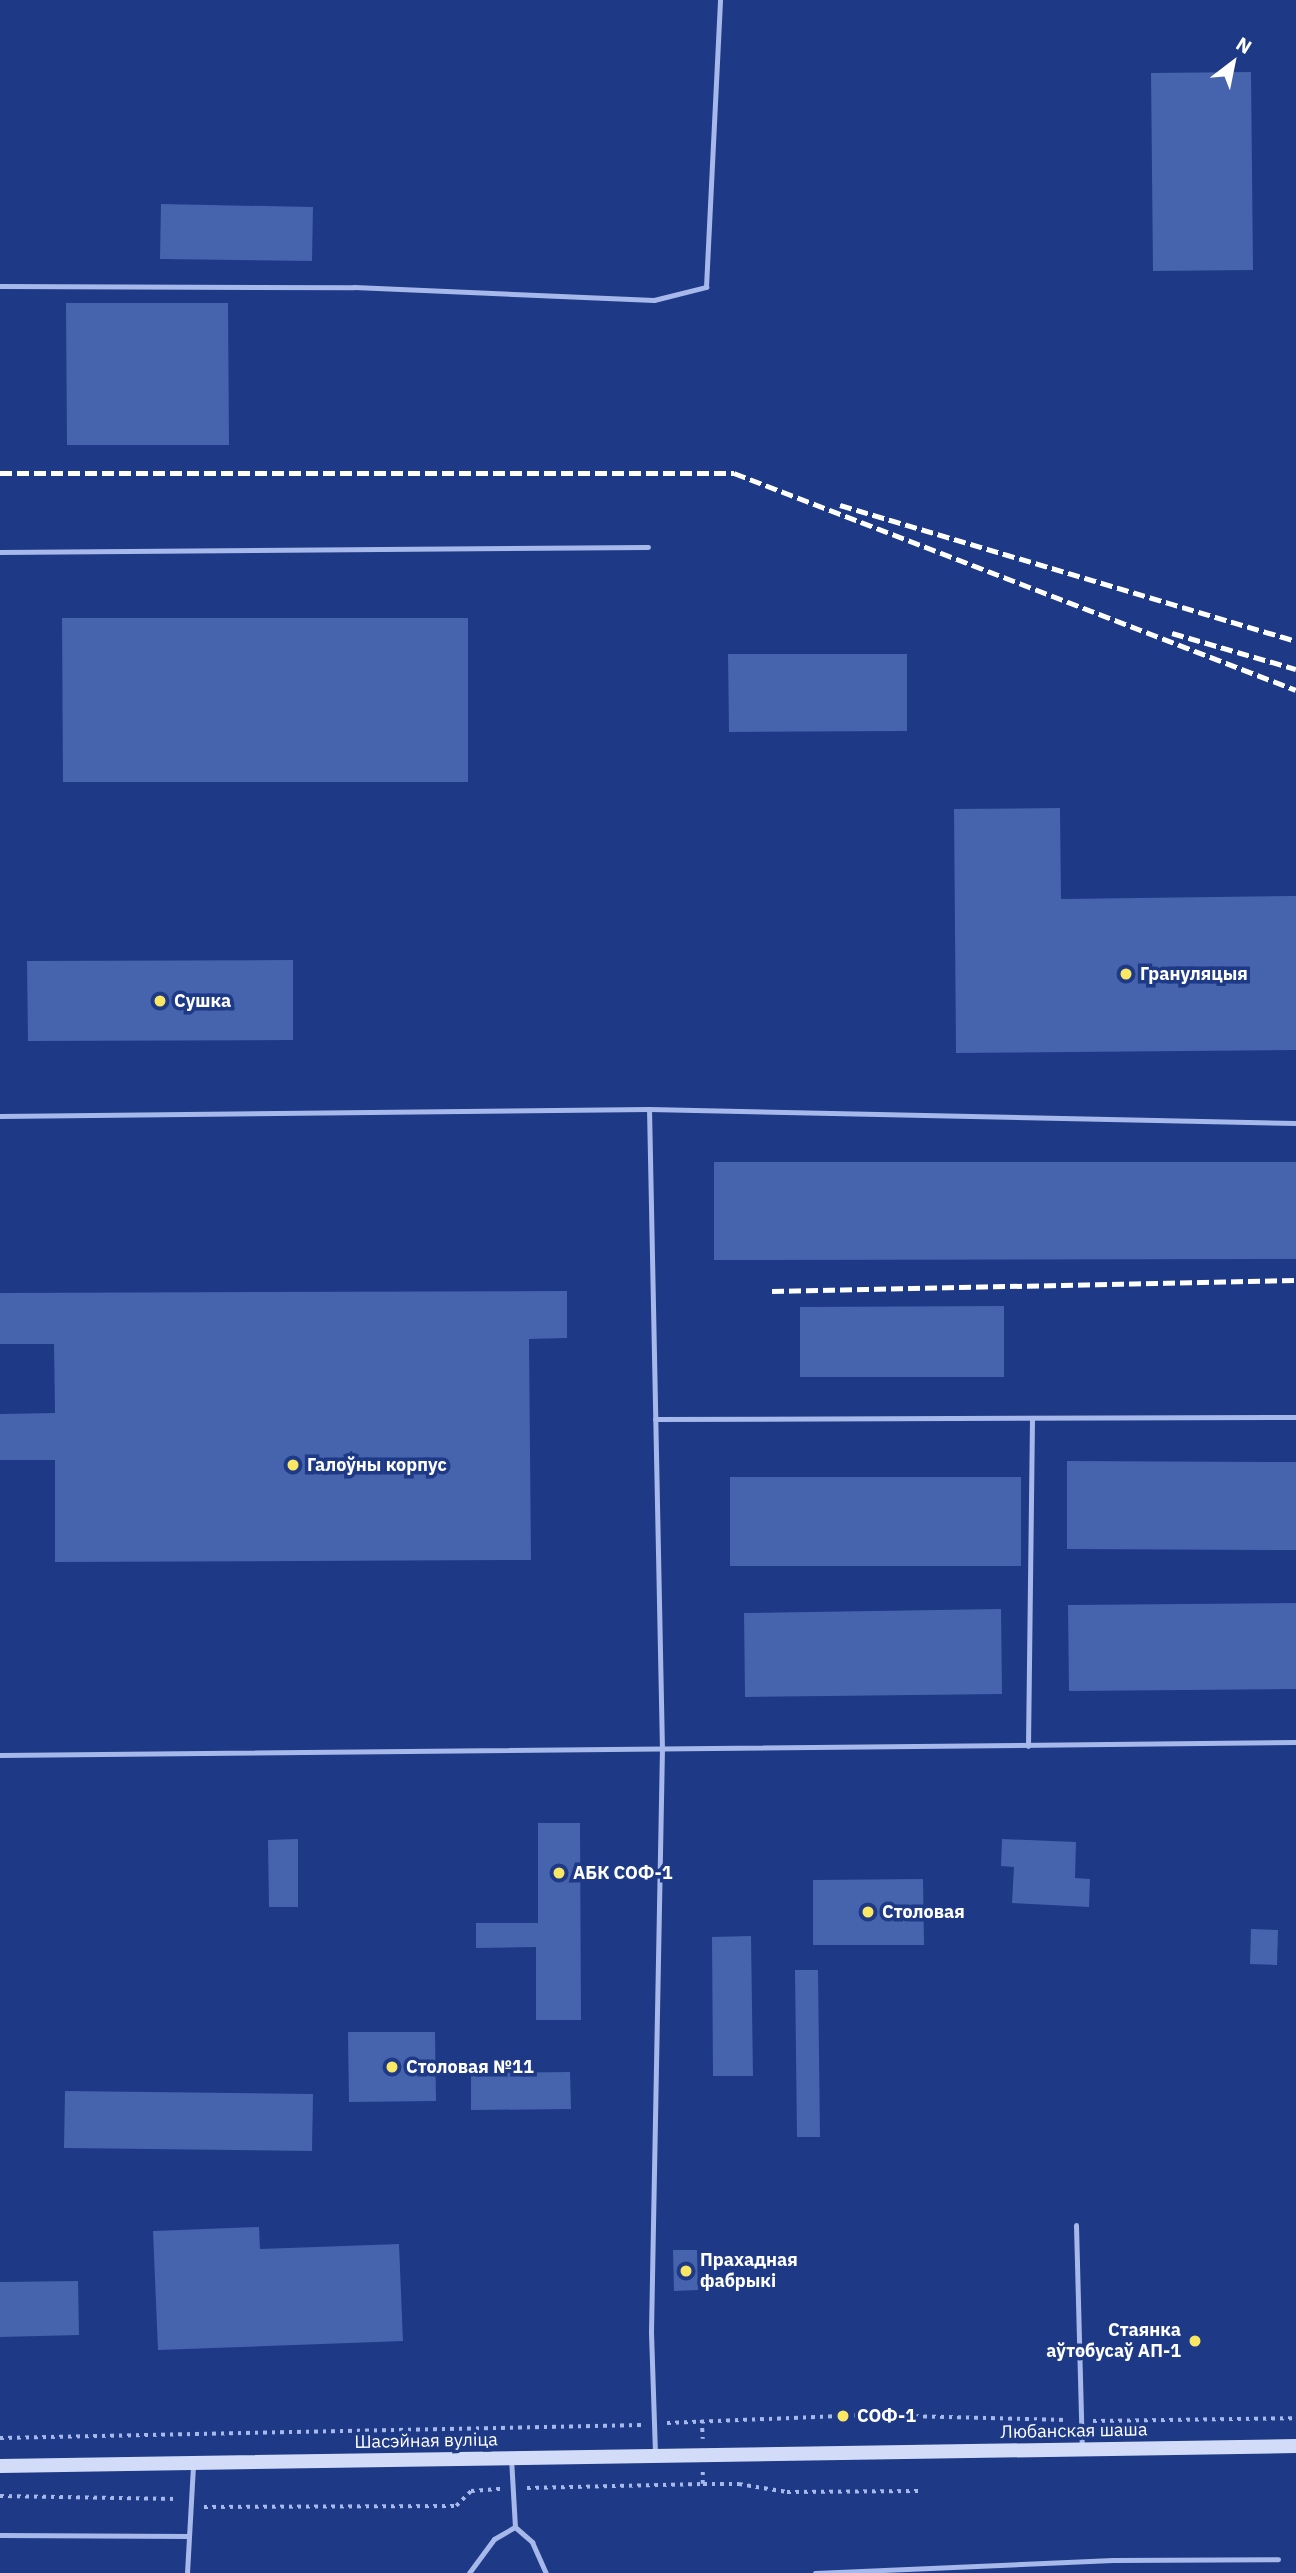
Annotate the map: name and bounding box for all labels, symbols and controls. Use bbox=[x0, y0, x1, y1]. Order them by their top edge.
north arrow bbox=[1198, 28, 1268, 98]
text: N bbox=[1232, 31, 1256, 59]
place label: Грануляцыя bbox=[1140, 963, 1248, 985]
marker: Грануляцыя bbox=[1118, 966, 1134, 982]
place label: Сушка bbox=[174, 990, 231, 1012]
marker: Сушка bbox=[152, 993, 168, 1009]
place label: Галоўны корпус bbox=[307, 1454, 447, 1476]
marker: Галоўны корпус bbox=[285, 1457, 301, 1473]
place label: АБК СОФ-1 bbox=[573, 1862, 673, 1884]
marker: АБК СОФ-1 bbox=[551, 1865, 567, 1881]
place label: Столовая bbox=[882, 1901, 965, 1923]
marker: Столовая bbox=[860, 1904, 876, 1920]
place label: Столовая №11 bbox=[406, 2056, 534, 2078]
marker: Столовая №11 bbox=[384, 2059, 400, 2075]
place label: Прахадная фабрыкі bbox=[700, 2250, 798, 2292]
marker: Прахадная фабрыкі bbox=[678, 2263, 694, 2279]
place label: Стаянка аўтобусаў АП-1 bbox=[1046, 2320, 1181, 2362]
marker: Стаянка аўтобусаў АП-1 bbox=[1187, 2333, 1203, 2349]
place label: СОФ-1 bbox=[857, 2405, 916, 2427]
marker: СОФ-1 bbox=[835, 2408, 851, 2424]
street label: Любанская шаша bbox=[1000, 2419, 1148, 2443]
street label: Шасэйная вуліца bbox=[354, 2429, 498, 2453]

